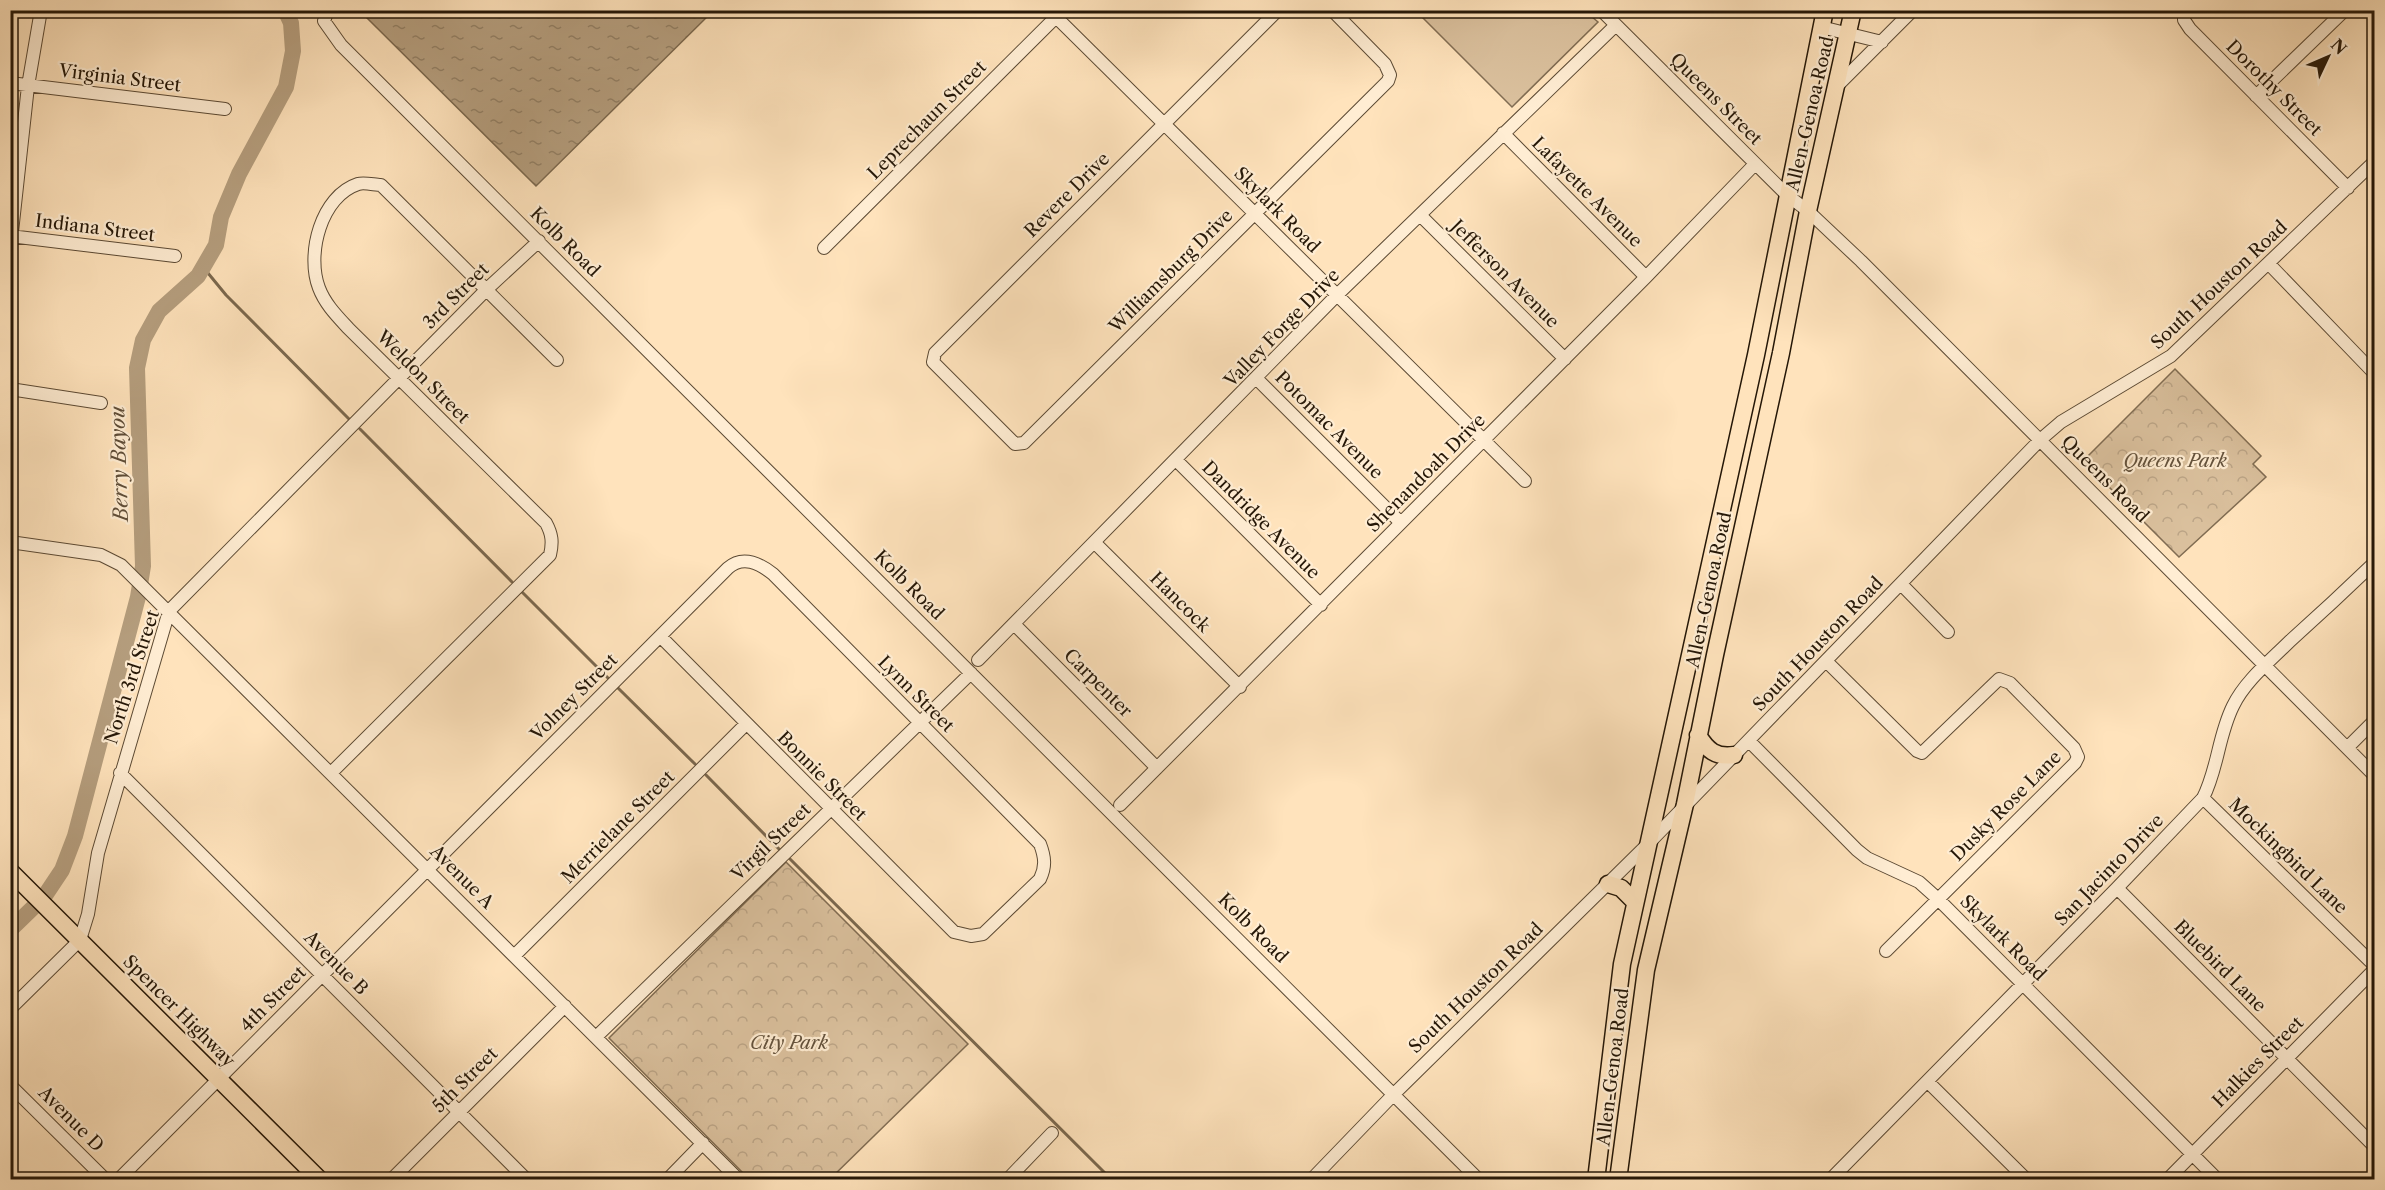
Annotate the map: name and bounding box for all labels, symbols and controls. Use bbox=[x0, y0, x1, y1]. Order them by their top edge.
north arrow bbox=[2298, 27, 2358, 87]
street label: Allen-Genoa Road bbox=[1781, 34, 1839, 195]
text: N bbox=[2327, 35, 2351, 59]
street label: Dorothy Street bbox=[2222, 36, 2327, 141]
street label: Queens Street bbox=[1665, 48, 1767, 150]
street label: Leprechaun Street bbox=[863, 56, 991, 184]
street label: Virginia Street bbox=[57, 59, 183, 96]
street label: Lafayette Avenue bbox=[1527, 132, 1647, 252]
street label: Revere Drive bbox=[1020, 148, 1114, 242]
street label: Skylark Road bbox=[1229, 162, 1325, 258]
street label: Kolb Road bbox=[525, 202, 605, 282]
street label: Williamsburg Drive bbox=[1104, 205, 1237, 338]
street label: Indiana Street bbox=[34, 210, 157, 246]
street label: Jefferson Avenue bbox=[1444, 213, 1564, 333]
street label: South Houston Road bbox=[2146, 216, 2292, 354]
street label: 3rd Street bbox=[419, 258, 494, 333]
street label: Valley Forge Drive bbox=[1219, 264, 1344, 392]
street label: Weldon Street bbox=[371, 325, 475, 429]
street label: Potomac Avenue bbox=[1270, 366, 1388, 484]
water label: Berry Bayou bbox=[105, 406, 133, 524]
street label: Shenandoah Drive bbox=[1362, 409, 1490, 537]
street label: Queens Road bbox=[2057, 431, 2153, 527]
park label: Queens Park bbox=[2123, 450, 2227, 472]
street label: Dandridge Avenue bbox=[1197, 456, 1325, 584]
street label: Allen-Genoa Road bbox=[1681, 510, 1736, 671]
street label: Kolb Road bbox=[869, 545, 949, 625]
street label: Hancock bbox=[1145, 567, 1216, 638]
street label: South Houston Road bbox=[1748, 572, 1888, 716]
street label: North 3rd Street bbox=[100, 607, 164, 747]
street label: Carpenter bbox=[1059, 644, 1137, 722]
street label: Volney Street bbox=[525, 648, 623, 746]
street label: Lynn Street bbox=[873, 651, 959, 737]
street label: Bonnie Street bbox=[773, 727, 872, 826]
street label: Dusky Rose Lane bbox=[1946, 746, 2066, 866]
street label: Merrielane Street bbox=[557, 766, 679, 888]
street label: Mockingbird Lane bbox=[2224, 794, 2352, 918]
street label: Virgil Street bbox=[726, 798, 816, 886]
street label: San Jacinto Drive bbox=[2050, 809, 2168, 931]
street label: Avenue A bbox=[425, 840, 499, 914]
street label: Kolb Road bbox=[1213, 888, 1293, 968]
street label: Skylark Road bbox=[1955, 890, 2051, 986]
street label: Bluebird Lane bbox=[2169, 915, 2271, 1017]
street label: South Houston Road bbox=[1404, 918, 1548, 1058]
street label: Avenue B bbox=[299, 926, 373, 1000]
street label: Spencer Highway bbox=[118, 950, 240, 1072]
street label: 4th Street bbox=[236, 961, 311, 1036]
street label: Allen-Genoa Road bbox=[1592, 987, 1634, 1148]
street label: Halkies Street bbox=[2208, 1011, 2309, 1112]
park label: City Park bbox=[750, 1032, 829, 1054]
street label: 5th Street bbox=[428, 1042, 503, 1117]
street label: Avenue D bbox=[33, 1081, 108, 1156]

